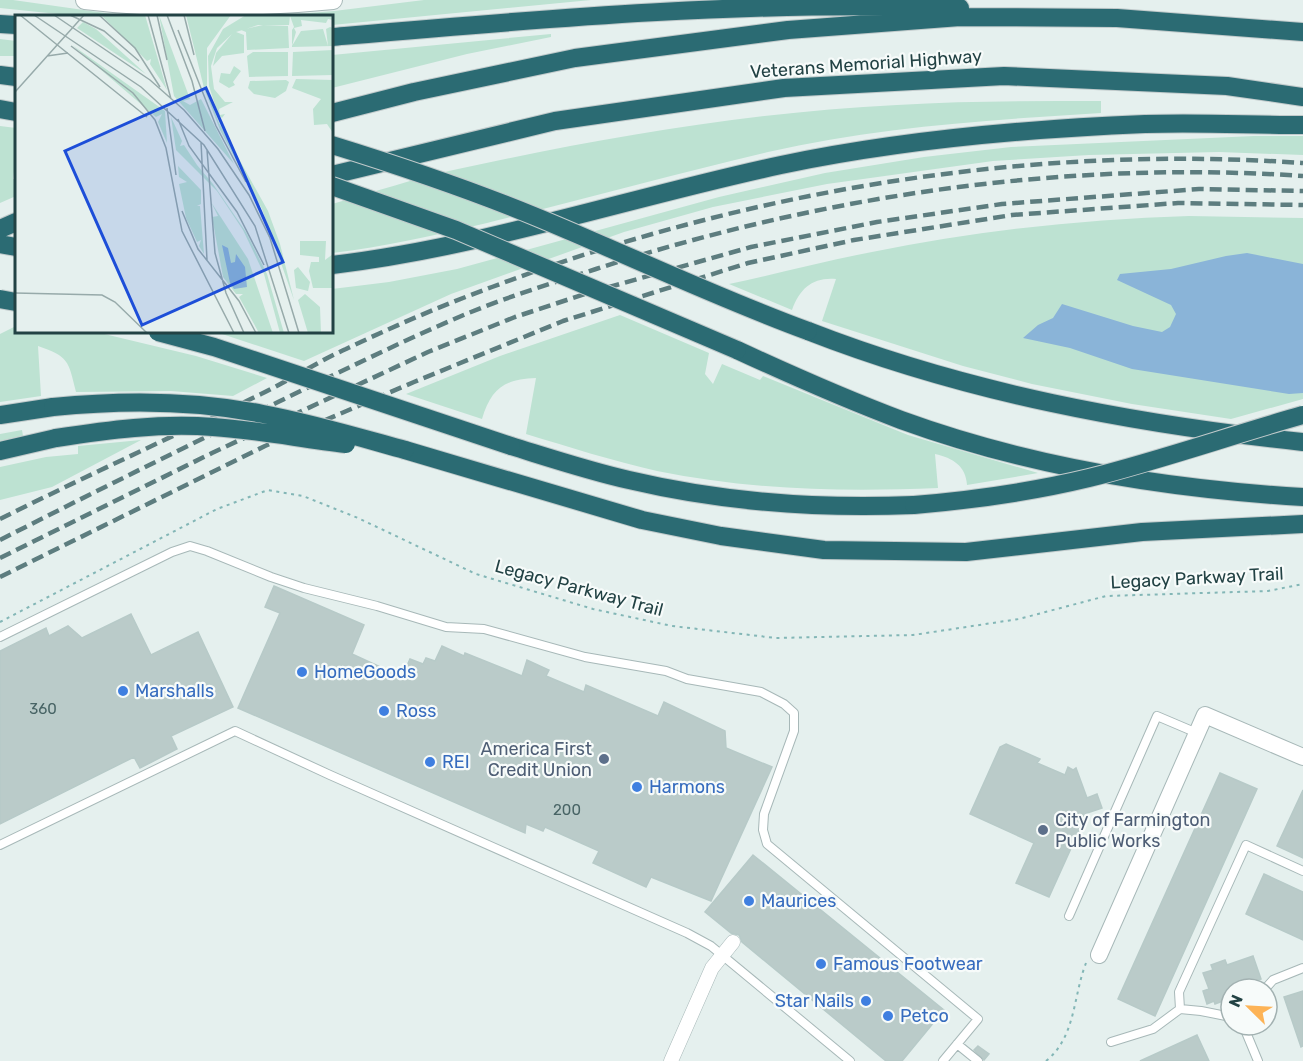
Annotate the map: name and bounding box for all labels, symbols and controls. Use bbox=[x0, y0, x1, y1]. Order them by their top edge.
inset map bbox=[15, 15, 333, 333]
street label: Veterans Memorial Highway bbox=[749, 45, 983, 83]
street label: Legacy Parkway Trail bbox=[492, 555, 666, 621]
street label: Legacy Parkway Trail bbox=[1110, 562, 1284, 594]
place label: HomeGoods bbox=[314, 661, 416, 683]
marker: HomeGoods bbox=[295, 665, 309, 679]
place label: Marshalls bbox=[135, 680, 214, 702]
marker: Marshalls bbox=[116, 684, 130, 698]
house number: 360 bbox=[29, 700, 57, 718]
place label: Ross bbox=[396, 700, 436, 722]
marker: Ross bbox=[377, 704, 391, 718]
place label: America First Credit Union bbox=[480, 738, 592, 781]
place label: REI bbox=[442, 751, 470, 773]
marker: America First Credit Union bbox=[597, 752, 611, 766]
marker: REI bbox=[423, 755, 437, 769]
place label: Harmons bbox=[649, 776, 725, 798]
marker: Harmons bbox=[630, 780, 644, 794]
house number: 200 bbox=[553, 801, 581, 819]
place label: City of Farmington Public Works bbox=[1055, 809, 1210, 852]
marker: City of Farmington Public Works bbox=[1036, 823, 1050, 837]
place label: Maurices bbox=[761, 890, 836, 912]
marker: Maurices bbox=[742, 894, 756, 908]
place label: Famous Footwear bbox=[833, 953, 983, 975]
marker: Famous Footwear bbox=[814, 957, 828, 971]
north arrow bbox=[1219, 977, 1279, 1037]
place label: Star Nails bbox=[775, 990, 854, 1012]
text: N bbox=[1225, 992, 1247, 1010]
marker: Star Nails bbox=[859, 994, 873, 1008]
place label: Petco bbox=[900, 1005, 949, 1027]
marker: Petco bbox=[881, 1009, 895, 1023]

